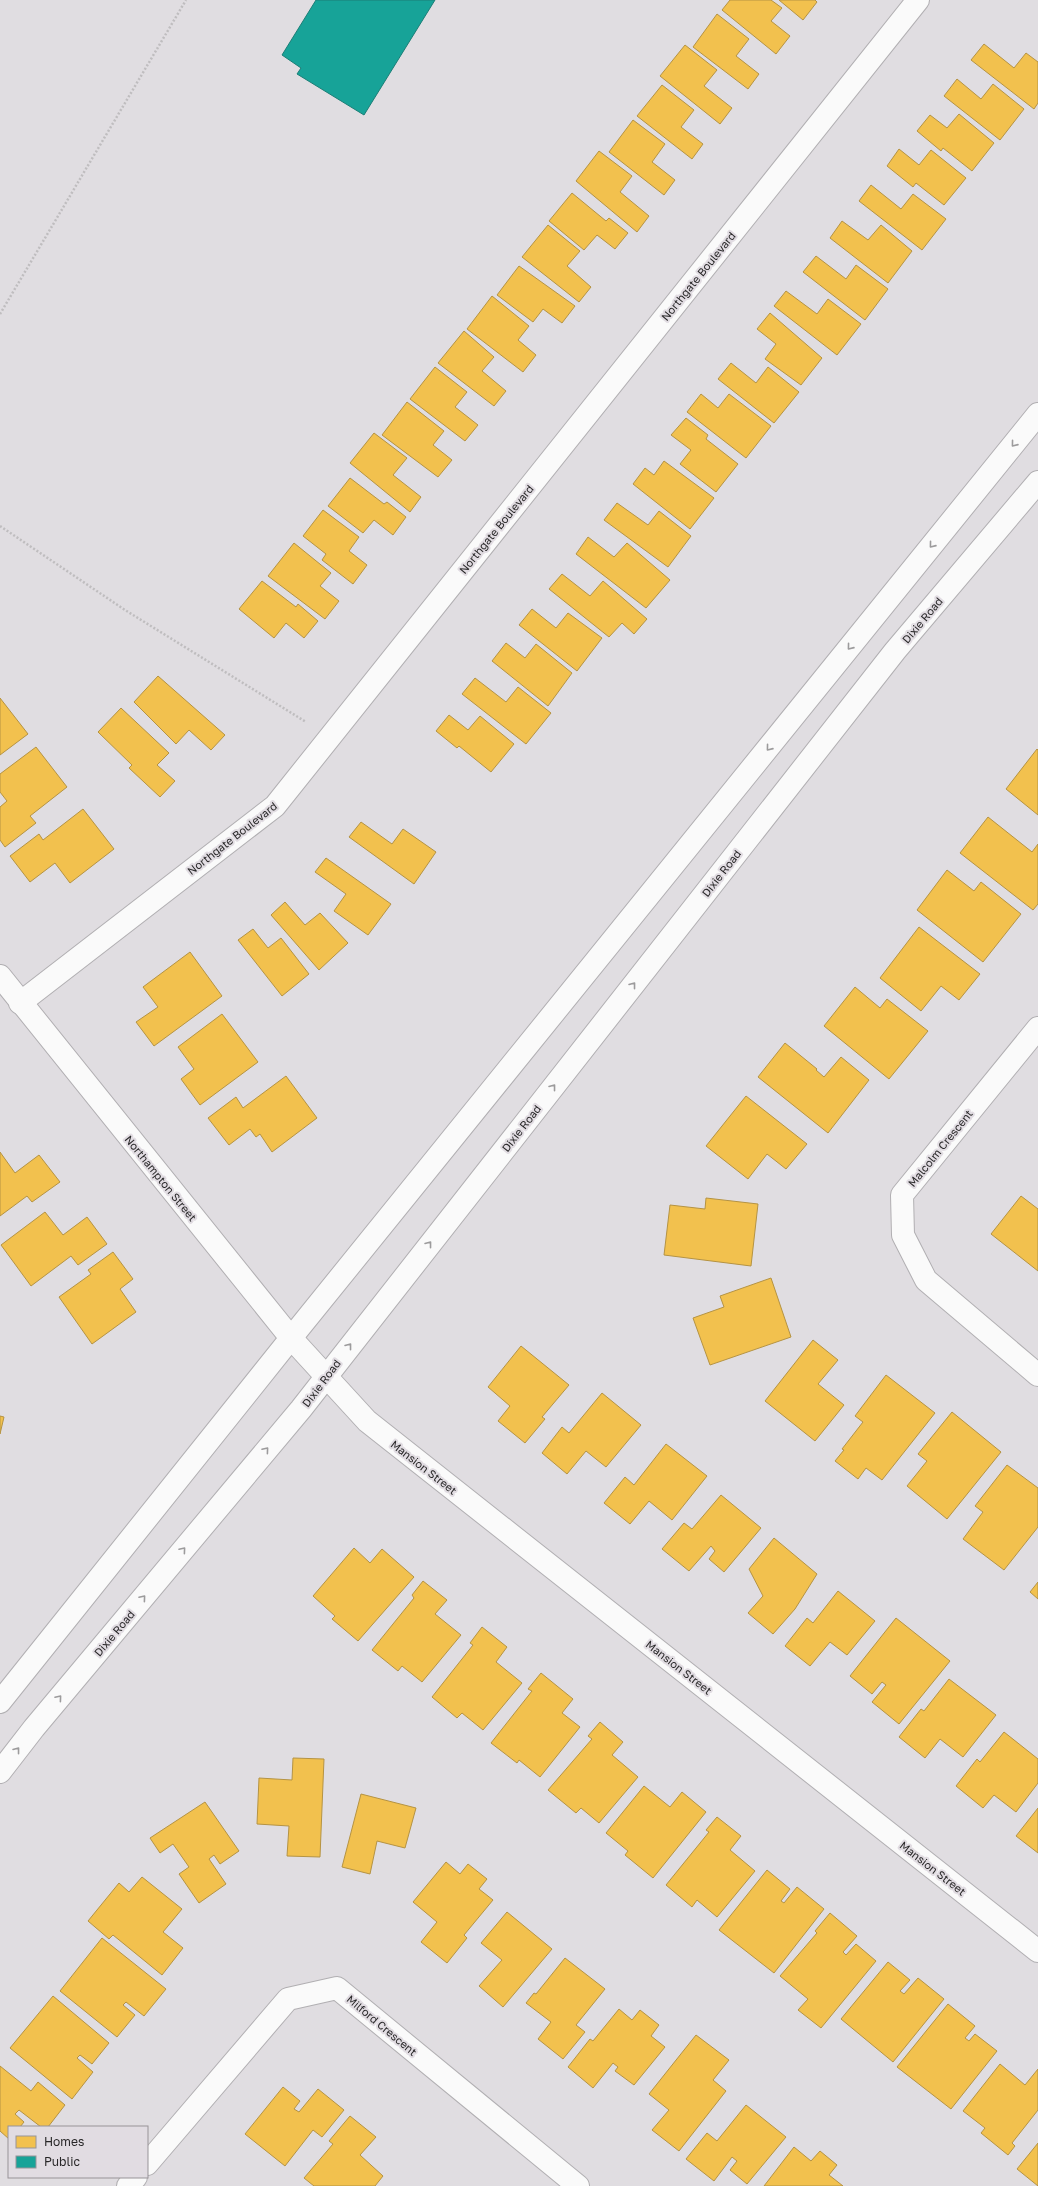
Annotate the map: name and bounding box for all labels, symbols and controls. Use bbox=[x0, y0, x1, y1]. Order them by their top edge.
street label: Northgate Boulevard bbox=[658, 229, 738, 323]
one-way arrow bbox=[1011, 440, 1018, 447]
street label: Northgate Boulevard bbox=[456, 482, 536, 576]
one-way arrow bbox=[930, 541, 937, 548]
street label: Dixie Road bbox=[899, 594, 945, 646]
one-way arrow bbox=[848, 642, 855, 649]
one-way arrow bbox=[766, 743, 773, 750]
street label: Northgate Boulevard bbox=[185, 799, 279, 877]
street label: Dixie Road bbox=[699, 847, 743, 899]
one-way arrow bbox=[629, 982, 636, 989]
one-way arrow bbox=[548, 1085, 555, 1092]
street label: Dixie Road bbox=[499, 1102, 543, 1154]
street label: Malcolm Crescent bbox=[905, 1107, 975, 1189]
street label: Northampton Street bbox=[122, 1133, 200, 1223]
one-way arrow bbox=[425, 1242, 432, 1249]
one-way arrow bbox=[344, 1344, 351, 1351]
street label: Dixie Road bbox=[299, 1357, 343, 1409]
street label: Mansion Street bbox=[389, 1437, 459, 1497]
one-way arrow bbox=[262, 1448, 269, 1455]
one-way arrow bbox=[178, 1548, 185, 1555]
one-way arrow bbox=[138, 1596, 145, 1603]
street label: Dixie Road bbox=[91, 1607, 137, 1659]
street label: Mansion Street bbox=[644, 1637, 714, 1697]
one-way arrow bbox=[55, 1695, 62, 1703]
one-way arrow bbox=[12, 1747, 19, 1754]
street label: Mansion Street bbox=[898, 1838, 968, 1898]
street label: Milford Crescent bbox=[344, 1992, 420, 2058]
legend bbox=[8, 2126, 148, 2178]
text: Homes bbox=[44, 2134, 84, 2149]
text: Public bbox=[44, 2154, 81, 2169]

